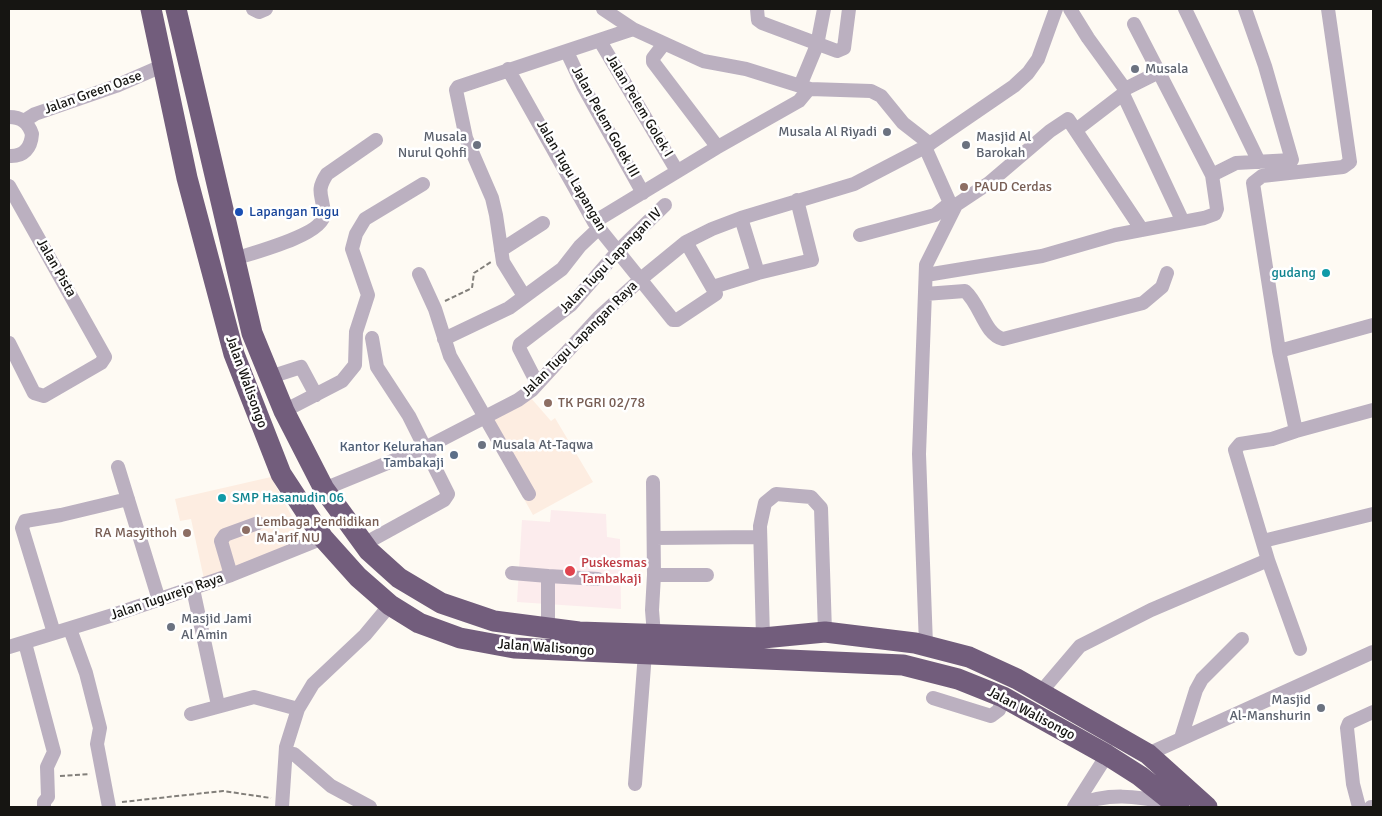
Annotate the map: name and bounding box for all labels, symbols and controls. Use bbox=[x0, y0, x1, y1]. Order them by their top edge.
street label: Jalan Pelem Golek I bbox=[602, 52, 676, 160]
place label: Musala bbox=[1145, 61, 1188, 77]
marker: Musala bbox=[1129, 63, 1141, 75]
street label: Jalan Pelem Golek III bbox=[567, 64, 643, 180]
street label: Jalan Green Oase bbox=[42, 68, 144, 118]
street label: Jalan Tugu Lapangan bbox=[532, 118, 610, 234]
place label: Musala Al Riyadi bbox=[778, 124, 877, 140]
marker: Musala Al Riyadi bbox=[881, 126, 893, 138]
place label: Musala Nurul Qohfi bbox=[398, 129, 467, 162]
place label: Masjid Al Barokah bbox=[976, 129, 1031, 162]
marker: Musala Nurul Qohfi bbox=[471, 139, 483, 151]
marker: Masjid Al Barokah bbox=[960, 139, 972, 151]
place label: PAUD Cerdas bbox=[974, 179, 1052, 195]
marker: PAUD Cerdas bbox=[958, 181, 970, 193]
place label: Lapangan Tugu bbox=[249, 204, 339, 220]
street label: Jalan Tugu Lapangan IV bbox=[556, 205, 666, 317]
marker: Lapangan Tugu bbox=[233, 206, 245, 218]
street label: Jalan Pista bbox=[33, 236, 79, 300]
place label: gudang bbox=[1271, 265, 1316, 281]
marker: gudang bbox=[1320, 267, 1332, 279]
street label: Jalan Tugu Lapangan Raya bbox=[519, 278, 641, 400]
street label: Jalan Walisongo bbox=[222, 334, 270, 430]
place label: TK PGRI 02/78 bbox=[558, 395, 645, 411]
marker: TK PGRI 02/78 bbox=[542, 397, 554, 409]
place label: Musala At-Taqwa bbox=[492, 437, 593, 453]
place label: Kantor Kelurahan Tambakaji bbox=[339, 439, 444, 472]
marker: Musala At-Taqwa bbox=[476, 439, 488, 451]
marker: Kantor Kelurahan Tambakaji bbox=[448, 449, 460, 461]
place label: SMP Hasanudin 06 bbox=[232, 490, 344, 506]
marker: SMP Hasanudin 06 bbox=[216, 492, 228, 504]
place label: Lembaga Pendidikan Ma'arif NU bbox=[256, 514, 379, 546]
marker: Lembaga Pendidikan Ma'arif NU bbox=[240, 524, 252, 536]
place label: RA Masyithoh bbox=[95, 525, 177, 541]
marker: RA Masyithoh bbox=[181, 527, 193, 539]
place label: Puskesmas Tambakaji bbox=[581, 555, 647, 588]
marker: Puskesmas Tambakaji bbox=[563, 564, 577, 578]
street label: Jalan Tugurejo Raya bbox=[108, 570, 226, 624]
place label: Masjid Jami Al Amin bbox=[181, 611, 252, 644]
marker: Masjid Jami Al Amin bbox=[165, 621, 177, 633]
street label: Jalan Walisongo bbox=[497, 636, 595, 660]
street label: Jalan Walisongo bbox=[984, 684, 1078, 744]
place label: Masjid Al-Manshurin bbox=[1229, 692, 1311, 724]
marker: Masjid Al-Manshurin bbox=[1315, 702, 1327, 714]

